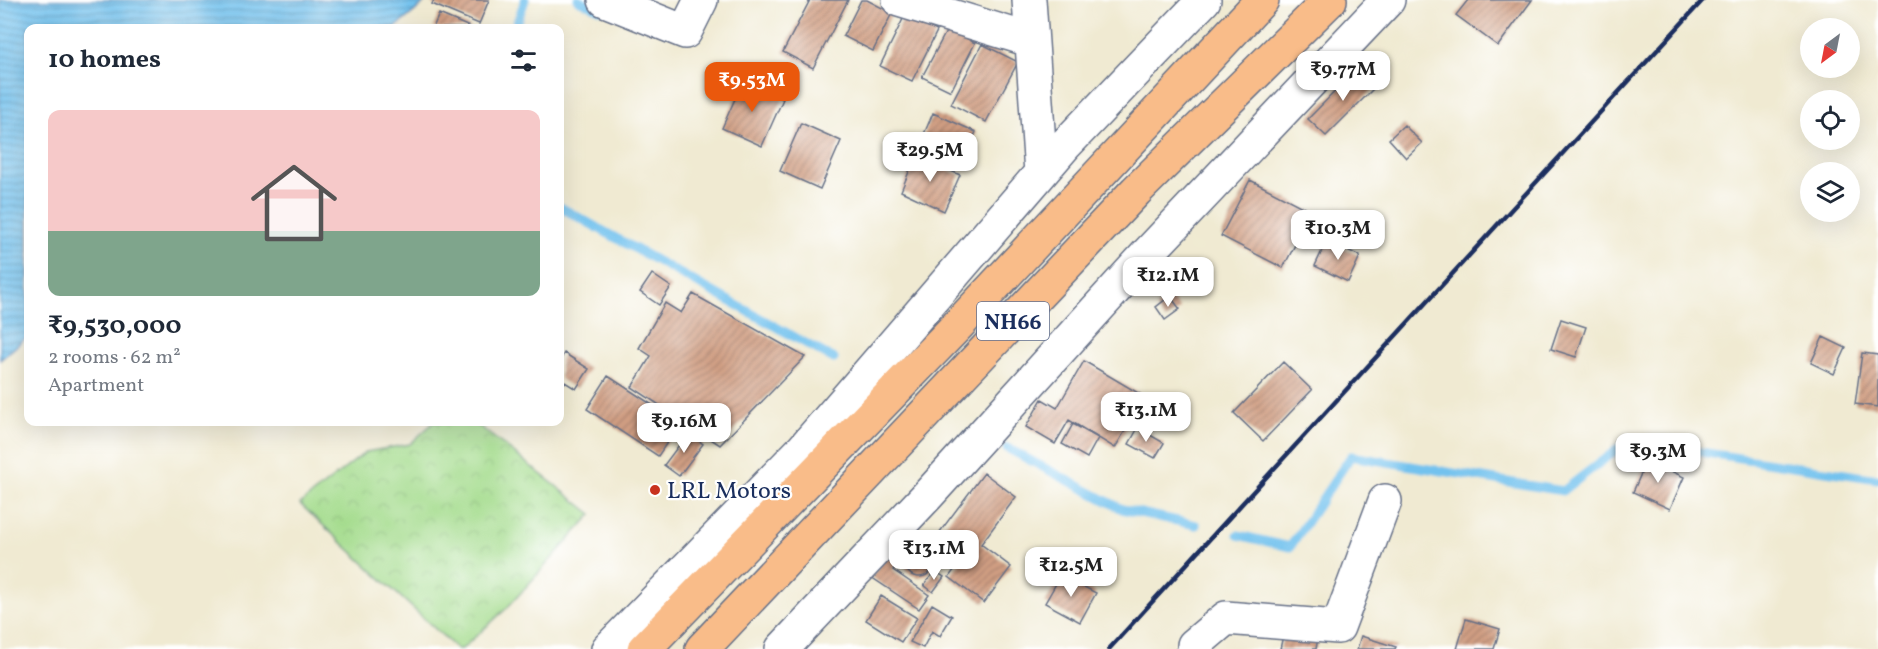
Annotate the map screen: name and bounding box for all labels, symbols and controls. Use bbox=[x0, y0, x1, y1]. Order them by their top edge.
north arrow bbox=[1800, 18, 1860, 78]
map controls bbox=[1800, 18, 1860, 222]
text: 10 homes bbox=[48, 42, 161, 78]
icon: filters bbox=[507, 44, 540, 77]
pin: ₹9.77M bbox=[1294, 51, 1392, 102]
text: ₹9.77M bbox=[1310, 56, 1376, 84]
pin: ₹9.53M bbox=[703, 62, 801, 113]
text: ₹9.53M bbox=[719, 67, 785, 95]
button: locate bbox=[1800, 90, 1860, 150]
pin: ₹29.5M bbox=[881, 132, 979, 183]
text: ₹29.5M bbox=[897, 137, 963, 165]
icon: home bbox=[240, 149, 348, 257]
button: layers bbox=[1800, 162, 1860, 222]
pin: ₹10.3M bbox=[1289, 210, 1387, 261]
text: ₹10.3M bbox=[1305, 215, 1371, 243]
pin: ₹12.1M bbox=[1119, 257, 1217, 308]
text: ₹12.1M bbox=[1137, 262, 1199, 290]
road number: NH66 bbox=[977, 302, 1049, 340]
text: ₹9,530,000 bbox=[48, 308, 182, 344]
text: 2 rooms · 62 m² bbox=[48, 344, 181, 372]
text: Apartment bbox=[48, 372, 144, 400]
pin: ₹13.1M bbox=[1097, 392, 1195, 443]
text: ₹13.1M bbox=[1115, 397, 1177, 425]
pin: ₹9.16M bbox=[635, 403, 733, 454]
text: ₹9.16M bbox=[651, 408, 717, 436]
pin: ₹9.3M bbox=[1616, 433, 1700, 484]
text: ₹9.3M bbox=[1630, 438, 1686, 466]
place label: LRL Motors bbox=[667, 475, 791, 509]
marker: LRL Motors bbox=[648, 483, 662, 497]
pin: ₹13.1M bbox=[885, 530, 983, 581]
text: ₹13.1M bbox=[903, 535, 965, 563]
pin: ₹12.5M bbox=[1022, 547, 1120, 598]
text: ₹12.5M bbox=[1039, 552, 1103, 580]

